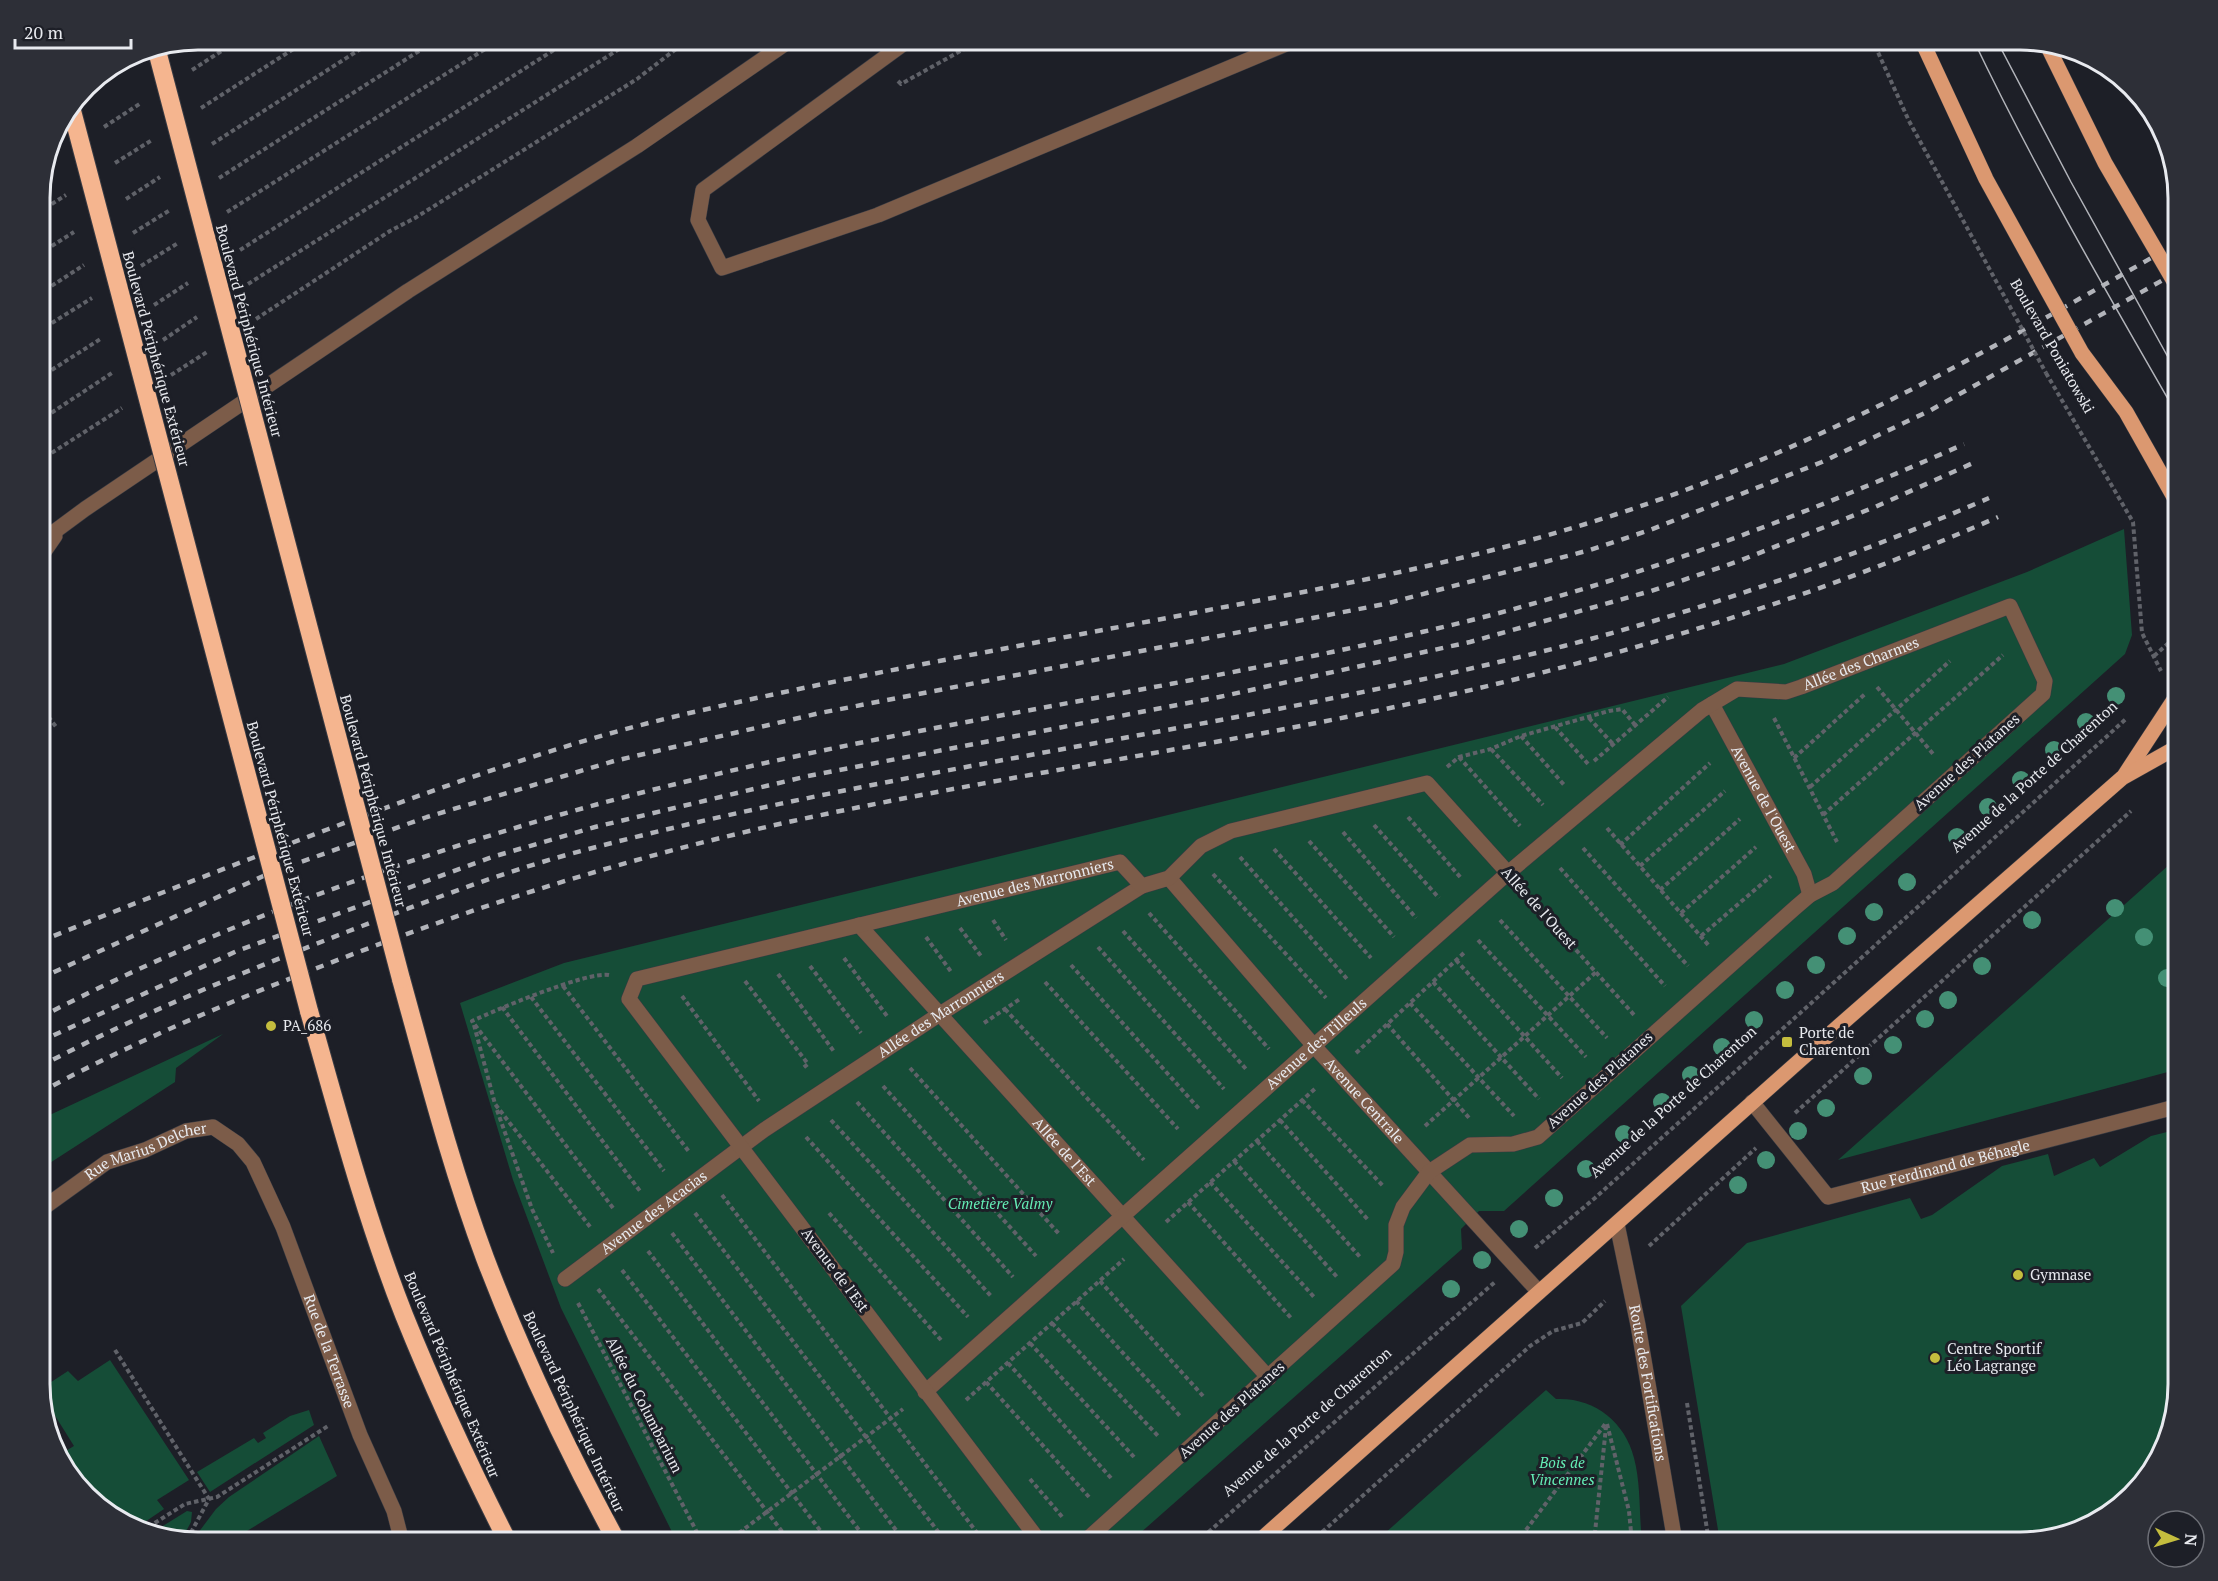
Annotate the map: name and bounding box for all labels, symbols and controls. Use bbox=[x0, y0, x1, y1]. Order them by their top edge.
scale bar bbox=[15, 12, 130, 50]
text: 20 m bbox=[24, 20, 64, 44]
street label: Boulevard Périphérique Intérieur bbox=[212, 222, 288, 440]
street label: Boulevard Périphérique Extérieur bbox=[119, 249, 195, 469]
street label: Boulevard Poniatowski bbox=[2006, 275, 2100, 416]
street label: Allée des Charmes bbox=[1800, 631, 1922, 694]
street label: Boulevard Périphérique Intérieur bbox=[336, 692, 412, 910]
street label: Avenue de la Porte de Charenton bbox=[1946, 696, 2121, 857]
street label: Avenue des Platanes bbox=[1909, 708, 2024, 814]
street label: Boulevard Périphérique Extérieur bbox=[243, 719, 319, 939]
street label: Avenue de l'Ouest bbox=[1727, 741, 1802, 856]
street label: Avenue des Marronniers bbox=[954, 853, 1116, 910]
street label: Allée de l'Ouest bbox=[1497, 862, 1582, 953]
street label: Allée des Marronniers bbox=[873, 965, 1007, 1062]
street label: Avenue des Tilleuls bbox=[1261, 993, 1370, 1093]
place label: PA_686 bbox=[283, 1015, 331, 1035]
marker: PA_686 bbox=[264, 1019, 278, 1033]
street label: Avenue de la Porte de Charenton bbox=[1585, 1021, 1760, 1182]
place label: Porte de Charenton bbox=[1799, 1022, 1870, 1059]
street label: Avenue des Platanes bbox=[1542, 1026, 1657, 1132]
marker: Porte de Charenton bbox=[1780, 1035, 1794, 1049]
street label: Avenue Centrale bbox=[1320, 1053, 1409, 1147]
street label: Allée de l'Est bbox=[1029, 1113, 1102, 1190]
street label: Rue Marius Delcher bbox=[80, 1117, 208, 1184]
street label: Rue Ferdinand de Béhagle bbox=[1859, 1134, 2032, 1197]
street label: Avenue des Acacias bbox=[596, 1165, 711, 1258]
park label: Cimetière Valmy bbox=[948, 1193, 1054, 1213]
street label: Avenue de l'Est bbox=[797, 1223, 874, 1316]
place label: Gymnase bbox=[2030, 1264, 2091, 1284]
street label: Boulevard Périphérique Extérieur bbox=[400, 1268, 506, 1481]
marker: Gymnase bbox=[2011, 1268, 2025, 1282]
street label: Rue de la Terrasse bbox=[300, 1291, 360, 1411]
street label: Route des Fortifications bbox=[1625, 1303, 1672, 1463]
street label: Boulevard Périphérique Intérieur bbox=[519, 1308, 631, 1516]
street label: Allée du Columbarium bbox=[602, 1333, 688, 1476]
place label: Centre Sportif Léo Lagrange bbox=[1947, 1338, 2042, 1375]
street label: Avenue de la Porte de Charenton bbox=[1218, 1342, 1395, 1500]
marker: Centre Sportif Léo Lagrange bbox=[1928, 1351, 1942, 1365]
street label: Avenue des Platanes bbox=[1174, 1356, 1289, 1462]
park label: Bois de Vincennes bbox=[1529, 1452, 1595, 1489]
north arrow bbox=[2146, 1509, 2206, 1569]
text: N bbox=[2180, 1533, 2202, 1547]

